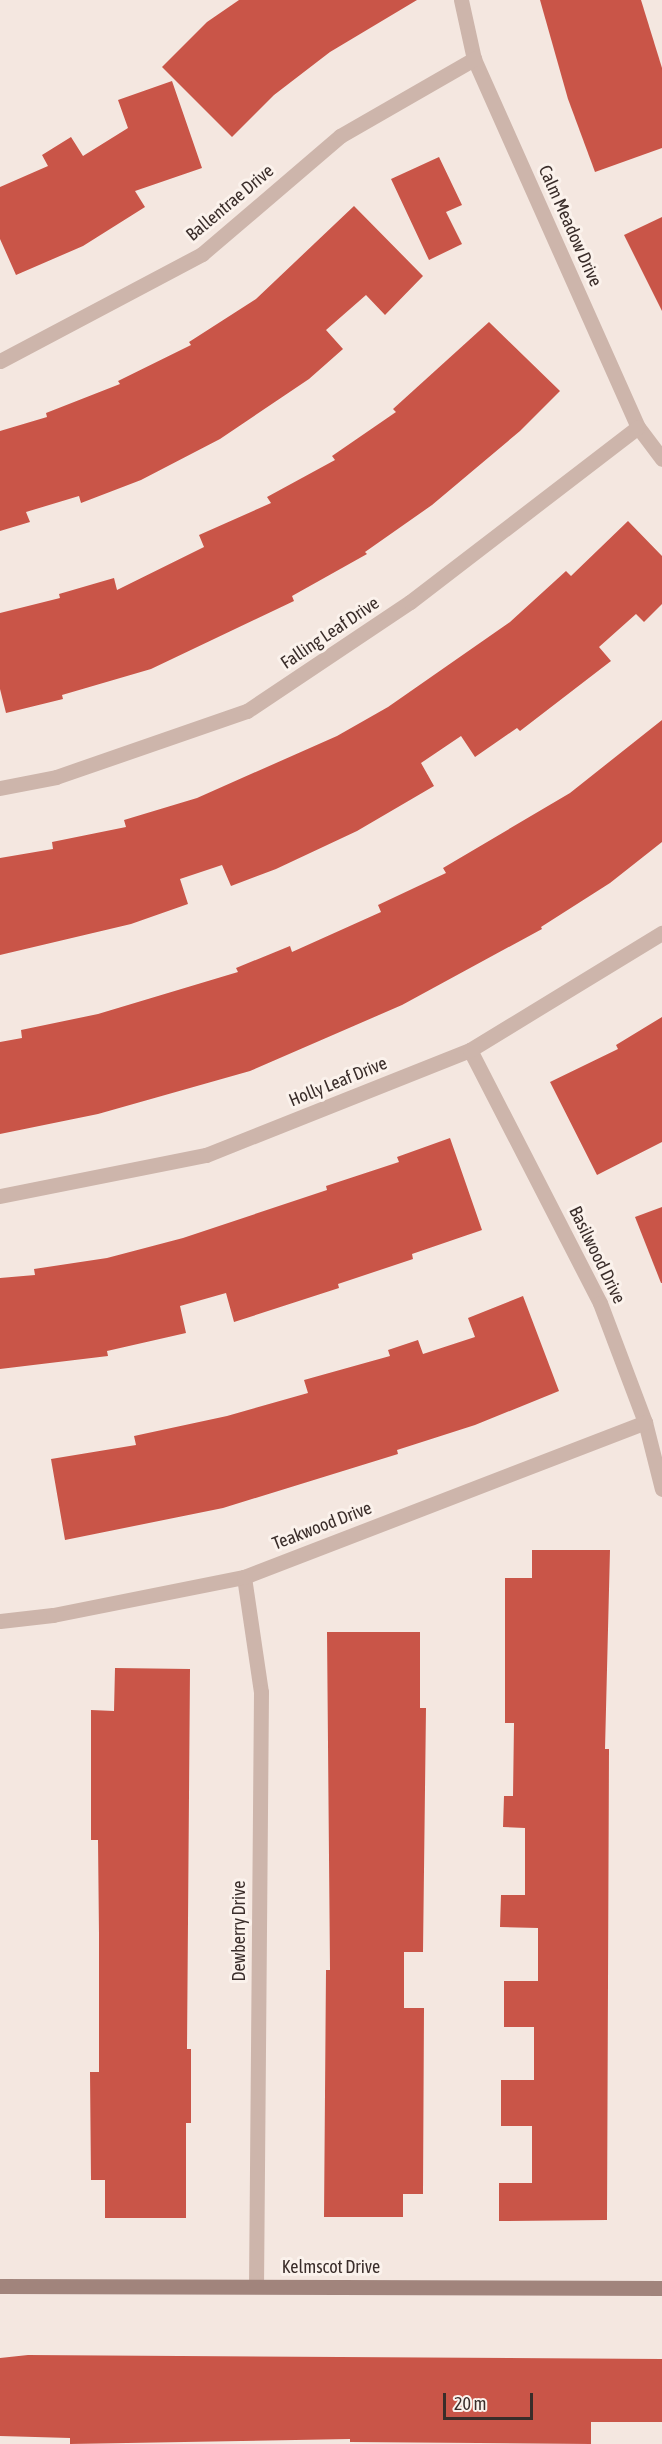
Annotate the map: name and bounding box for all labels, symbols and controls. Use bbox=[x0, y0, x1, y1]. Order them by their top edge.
street label: Ballentrae Drive bbox=[182, 160, 278, 246]
street label: Calm Meadow Drive bbox=[534, 162, 606, 290]
street label: Falling Leaf Drive bbox=[277, 592, 383, 674]
street label: Holly Leaf Drive bbox=[286, 1052, 390, 1112]
street label: Basilwood Drive bbox=[564, 1203, 630, 1307]
street label: Teakwood Drive bbox=[269, 1497, 375, 1555]
street label: Dewberry Drive bbox=[228, 1881, 250, 1981]
street label: Kelmscot Drive bbox=[282, 2256, 380, 2278]
scale bar bbox=[446, 2381, 536, 2419]
text: 20 m bbox=[454, 2393, 486, 2414]

